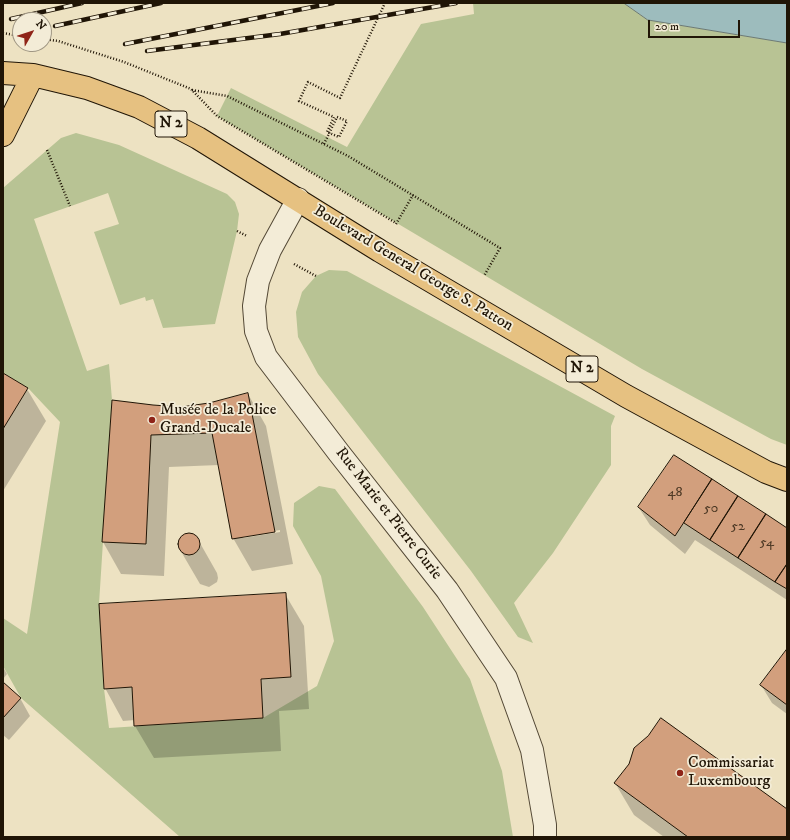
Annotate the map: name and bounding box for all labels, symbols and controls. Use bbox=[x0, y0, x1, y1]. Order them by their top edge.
north arrow bbox=[12, 12, 52, 52]
scale bar bbox=[650, 12, 742, 38]
text: N bbox=[32, 17, 49, 33]
text: 20 m bbox=[655, 19, 679, 34]
road number: N 2 bbox=[155, 111, 187, 137]
street label: Boulevard General George S. Patton bbox=[310, 202, 516, 336]
road number: N 2 bbox=[566, 356, 598, 382]
place label: Musée de la Police Grand-Ducale bbox=[160, 401, 276, 439]
marker: Musée de la Police Grand-Ducale bbox=[147, 415, 157, 425]
street label: Rue Marie et Pierre Curie bbox=[330, 444, 446, 584]
house number: 48 bbox=[667, 485, 683, 501]
house number: 50 bbox=[704, 501, 718, 517]
house number: 52 bbox=[731, 519, 745, 535]
house number: 54 bbox=[760, 535, 774, 551]
place label: Commissariat Luxembourg bbox=[688, 754, 774, 792]
marker: Commissariat Luxembourg bbox=[675, 768, 685, 778]

